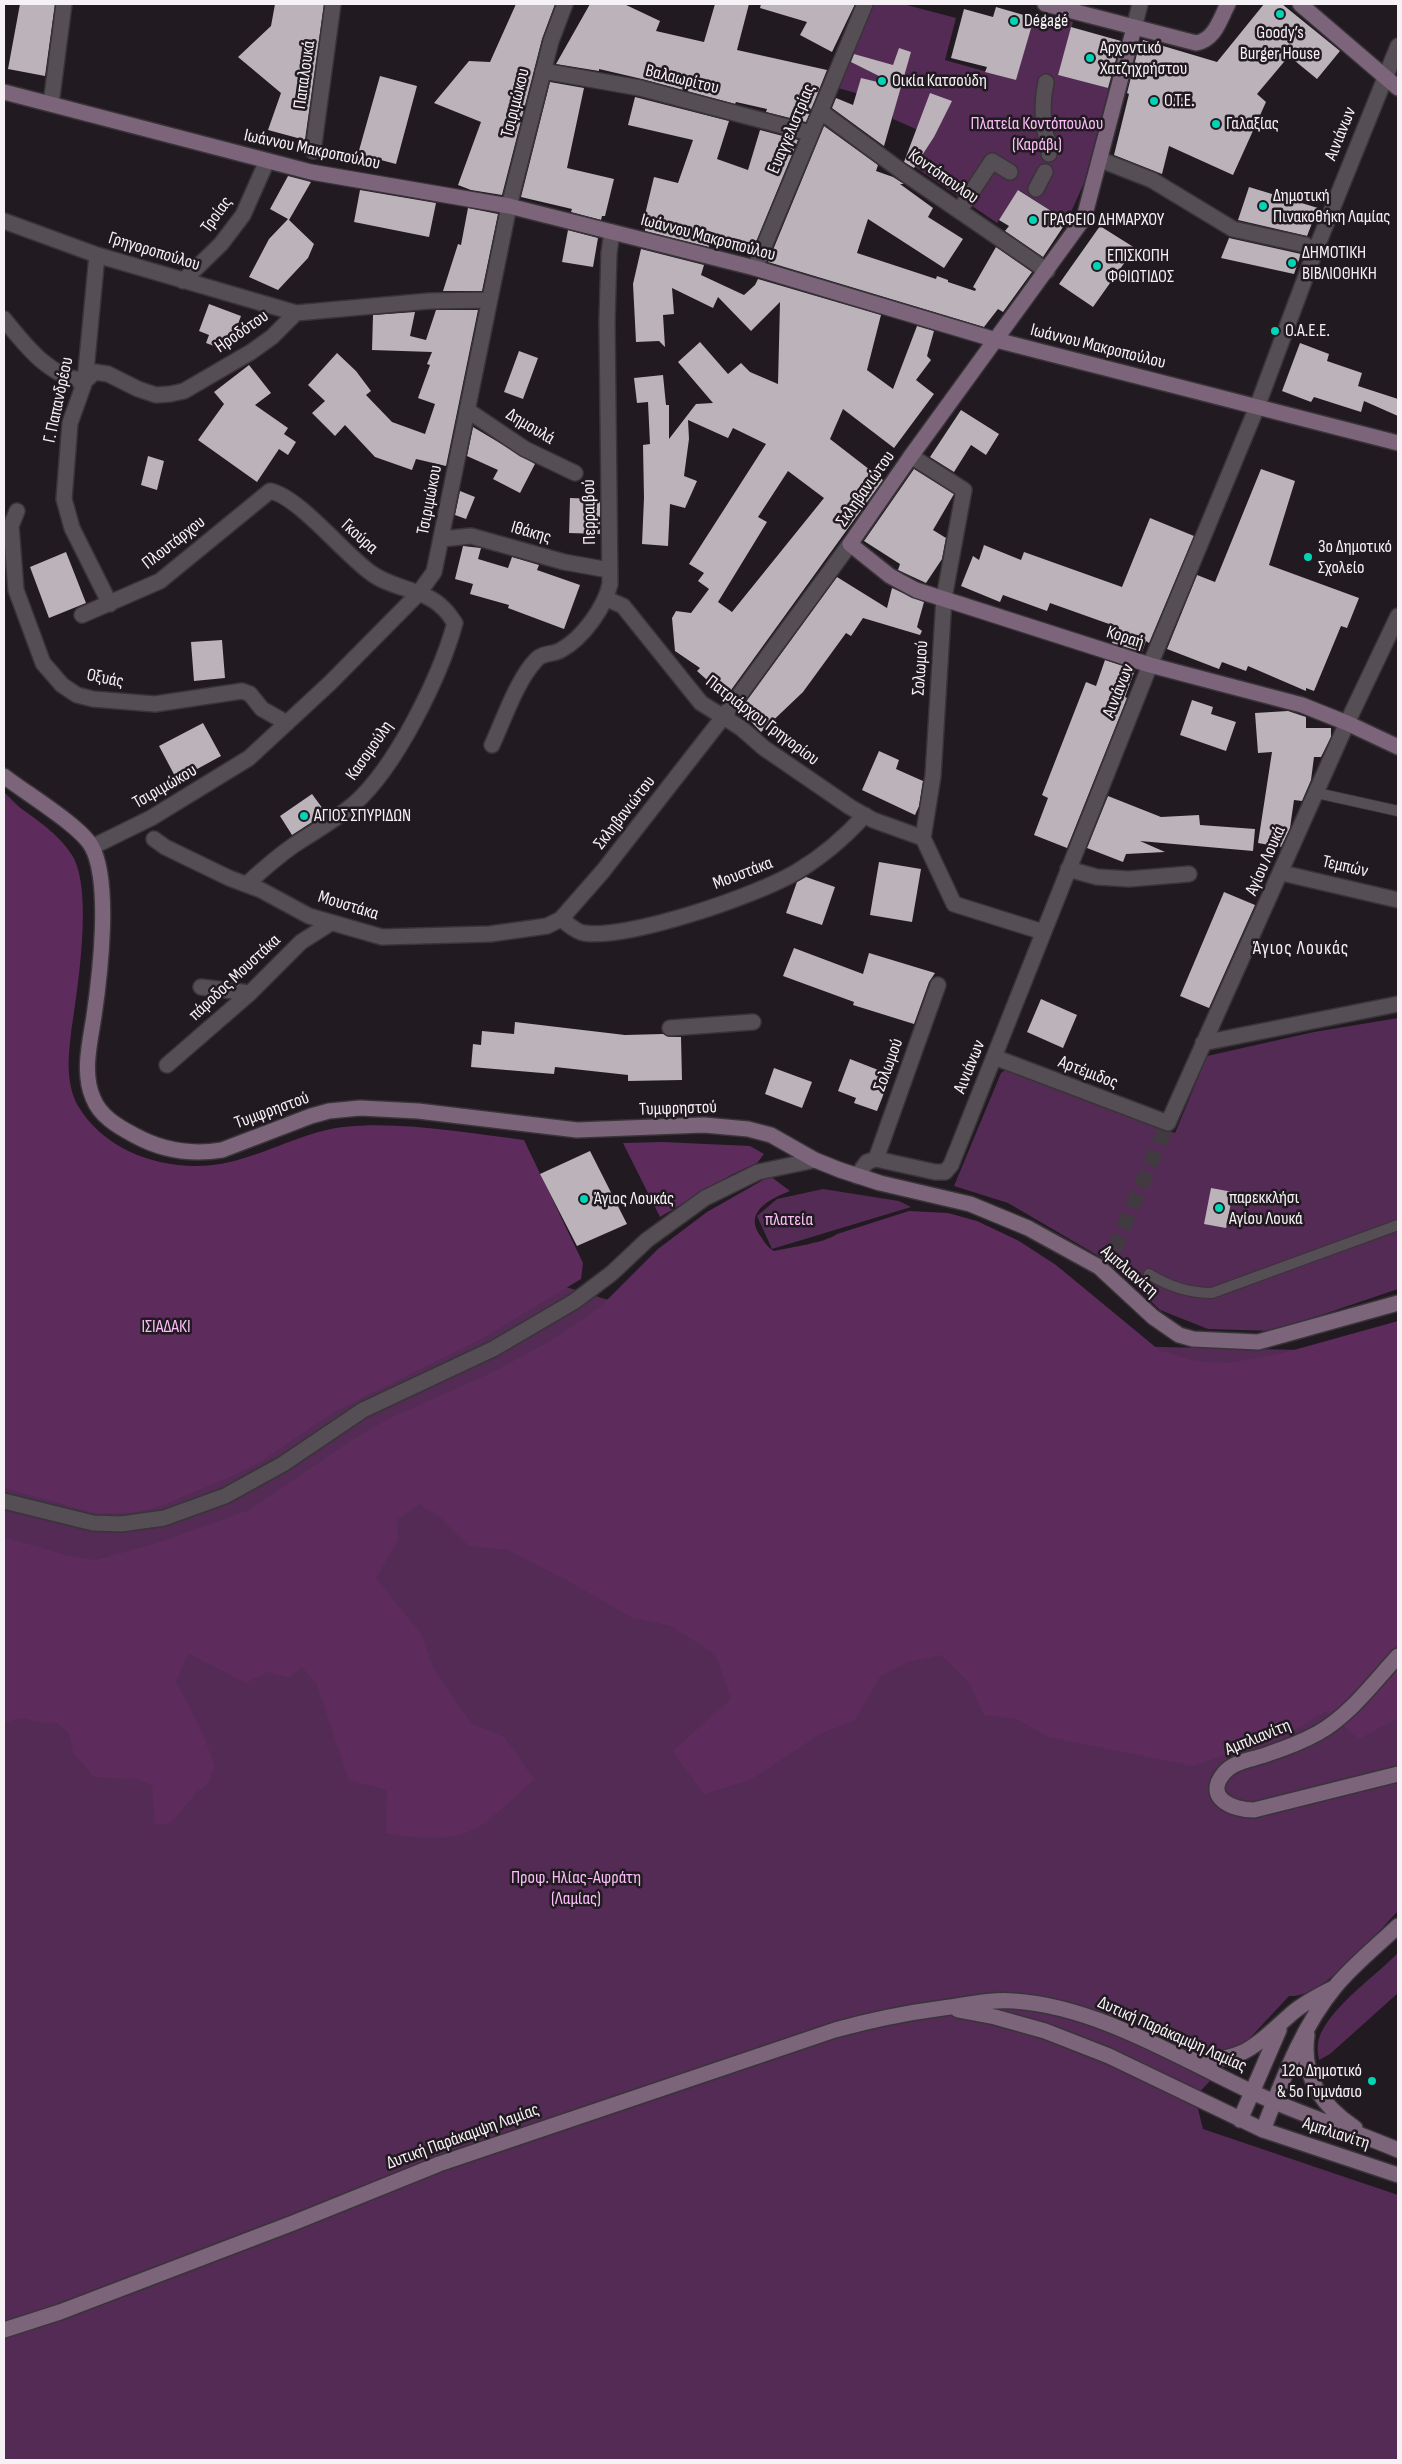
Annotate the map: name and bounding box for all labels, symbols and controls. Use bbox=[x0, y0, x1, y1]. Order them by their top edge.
marker: Goody’s Burger House bbox=[1274, 8, 1286, 20]
place label: Dégagé bbox=[1024, 10, 1068, 32]
marker: Dégagé bbox=[1008, 15, 1020, 27]
place label: Goody’s Burger House bbox=[1240, 22, 1320, 64]
place label: Αρχοντικό Χατζηχρήστου bbox=[1100, 37, 1187, 80]
street label: Παπαλουκά bbox=[290, 39, 320, 111]
marker: Αρχοντικό Χατζηχρήστου bbox=[1084, 52, 1096, 64]
street label: Βαλαωρίτου bbox=[643, 60, 721, 100]
street label: Τσιριμώκου bbox=[497, 66, 535, 140]
place label: Οικία Κατσούδη bbox=[892, 70, 987, 92]
marker: Οικία Κατσούδη bbox=[876, 75, 888, 87]
street label: Ευαγγελιστρίας bbox=[763, 81, 821, 177]
place label: Ο.Τ.Ε. bbox=[1164, 90, 1194, 112]
marker: Ο.Τ.Ε. bbox=[1148, 95, 1160, 107]
street label: Αινιάνων bbox=[1321, 104, 1361, 164]
park label: Πλατεία Κοντόπουλου (Καράβι) bbox=[971, 113, 1103, 156]
place label: Γαλαξίας bbox=[1226, 113, 1279, 135]
marker: Γαλαξίας bbox=[1210, 118, 1222, 130]
street label: Ιωάννου Μακροπούλου bbox=[242, 125, 382, 175]
street label: Κοντόπουλου bbox=[904, 145, 982, 209]
place label: Δημοτική Πινακοθήκη Λαμίας bbox=[1273, 185, 1390, 228]
street label: Τροίας bbox=[197, 192, 237, 238]
marker: Δημοτική Πινακοθήκη Λαμίας bbox=[1257, 200, 1269, 212]
place label: ΓΡΑΦΕΙΟ ΔΗΜΑΡΧΟΥ bbox=[1043, 209, 1164, 231]
street label: Ιωάννου Μακροπούλου bbox=[638, 210, 778, 266]
marker: ΓΡΑΦΕΙΟ ΔΗΜΑΡΧΟΥ bbox=[1027, 214, 1039, 226]
street label: Γρηγοροπούλου bbox=[106, 228, 202, 276]
place label: ΔΗΜΟΤΙΚΗ ΒΙΒΛΙΟΘΗΚΗ bbox=[1302, 242, 1377, 284]
place label: ΕΠΙΣΚΟΠΗ ΦΘΙΩΤΙΔΟΣ bbox=[1107, 245, 1174, 288]
marker: ΔΗΜΟΤΙΚΗ ΒΙΒΛΙΟΘΗΚΗ bbox=[1286, 257, 1298, 269]
marker: ΕΠΙΣΚΟΠΗ ΦΘΙΩΤΙΔΟΣ bbox=[1091, 260, 1103, 272]
street label: Ηροδότου bbox=[211, 306, 273, 358]
street label: Ιωάννου Μακροπούλου bbox=[1028, 320, 1168, 374]
place label: Ο.Α.Ε.Ε. bbox=[1285, 320, 1330, 342]
marker: Ο.Α.Ε.Ε. bbox=[1269, 325, 1281, 337]
street label: Γ. Παπανδρέου bbox=[39, 355, 79, 445]
street label: Δημουλά bbox=[502, 404, 558, 450]
street label: Σκληβανιώτου bbox=[832, 447, 900, 531]
street label: Τσιριμώκου bbox=[413, 463, 447, 537]
street label: Περραιβού bbox=[579, 479, 601, 545]
street label: Πλουτάρχου bbox=[138, 512, 210, 574]
street label: Γκούρα bbox=[336, 515, 382, 559]
street label: Ιθάκης bbox=[508, 517, 554, 549]
place label: 3ο Δημοτικό Σχολείο bbox=[1318, 536, 1392, 578]
marker: 3ο Δημοτικό Σχολείο bbox=[1302, 551, 1314, 563]
street label: Κοραή bbox=[1104, 622, 1146, 654]
street label: Σολωμού bbox=[908, 640, 934, 696]
street label: Αινιάνων bbox=[1099, 661, 1139, 721]
street label: Οξυάς bbox=[85, 665, 125, 693]
street label: Πατριάρχου Γρηγορίου bbox=[701, 671, 823, 771]
street label: Κασομούλη bbox=[342, 717, 398, 785]
street label: Τσιριμώκου bbox=[129, 760, 201, 814]
street label: Σκληβανιώτου bbox=[589, 772, 661, 854]
place label: ΑΓΙΟΣ ΣΠΥΡΙΔΩΝ bbox=[314, 805, 411, 827]
marker: ΑΓΙΟΣ ΣΠΥΡΙΔΩΝ bbox=[298, 810, 310, 822]
street label: Αγίου Λουκά bbox=[1241, 823, 1291, 899]
street label: Τεμπών bbox=[1320, 851, 1370, 883]
street label: Μουστάκα bbox=[710, 853, 776, 895]
street label: Μουστάκα bbox=[315, 887, 381, 925]
street label: πάροδος Μουστάκα bbox=[185, 930, 285, 1026]
district label: Άγιος Λουκάς bbox=[1251, 938, 1351, 960]
street label: Σολωμού bbox=[869, 1036, 909, 1094]
street label: Αινιάνων bbox=[950, 1037, 990, 1097]
street label: Αρτέμιδος bbox=[1055, 1052, 1121, 1094]
street label: Τυμφρηστού bbox=[232, 1088, 312, 1134]
street label: Τυμφρηστού bbox=[639, 1097, 717, 1121]
place label: παρεκκλήσι Αγίου Λουκά bbox=[1229, 1187, 1303, 1230]
place label: Άγιος Λουκάς bbox=[594, 1188, 674, 1210]
marker: Άγιος Λουκάς bbox=[578, 1193, 590, 1205]
marker: παρεκκλήσι Αγίου Λουκά bbox=[1213, 1202, 1225, 1214]
park label: πλατεία bbox=[765, 1209, 813, 1231]
street label: Αμπλιανίτη bbox=[1096, 1241, 1162, 1303]
park label: ΙΣΙΑΔΑΚΙ bbox=[141, 1316, 191, 1338]
street label: Αμπλιανίτη bbox=[1222, 1715, 1294, 1761]
park label: Προφ. Ηλίας-Αφράτη (Λαμίας) bbox=[511, 1867, 641, 1910]
street label: Δυτική Παράκαμψη Λαμίας bbox=[1094, 1992, 1250, 2078]
place label: 12ο Δημοτικό & 5ο Γυμνάσιο bbox=[1277, 2060, 1362, 2102]
marker: 12ο Δημοτικό & 5ο Γυμνάσιο bbox=[1366, 2075, 1378, 2087]
street label: Δυτική Παράκαμψη Λαμίας bbox=[384, 2099, 542, 2175]
street label: Αμπλιανίτη bbox=[1300, 2113, 1372, 2155]

